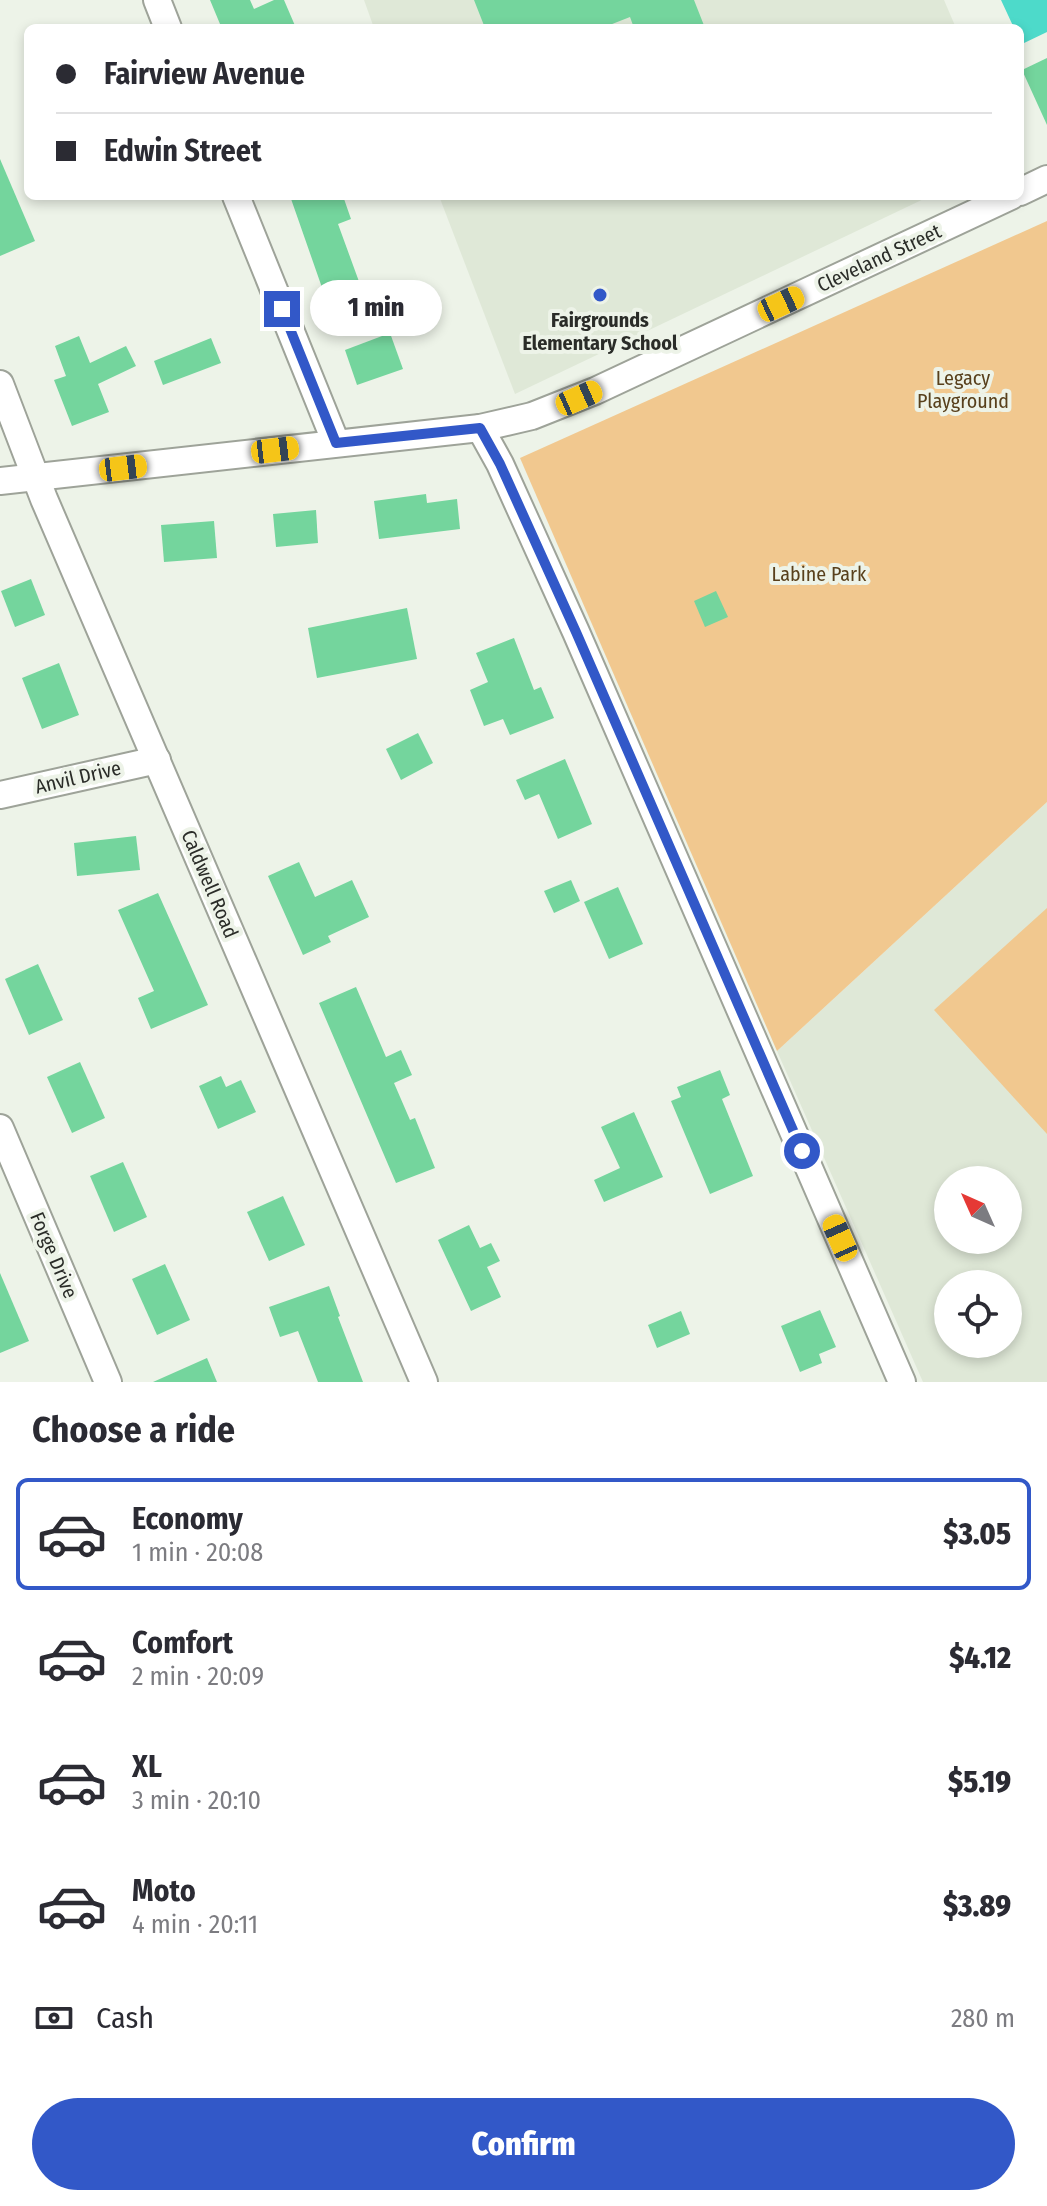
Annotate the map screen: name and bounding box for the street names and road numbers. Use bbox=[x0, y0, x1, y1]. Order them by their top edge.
street label: Cleveland Street bbox=[813, 219, 945, 297]
street label: Anvil Drive bbox=[33, 756, 123, 798]
street label: Caldwell Road bbox=[176, 826, 244, 942]
street label: Forge Drive bbox=[25, 1208, 83, 1302]

